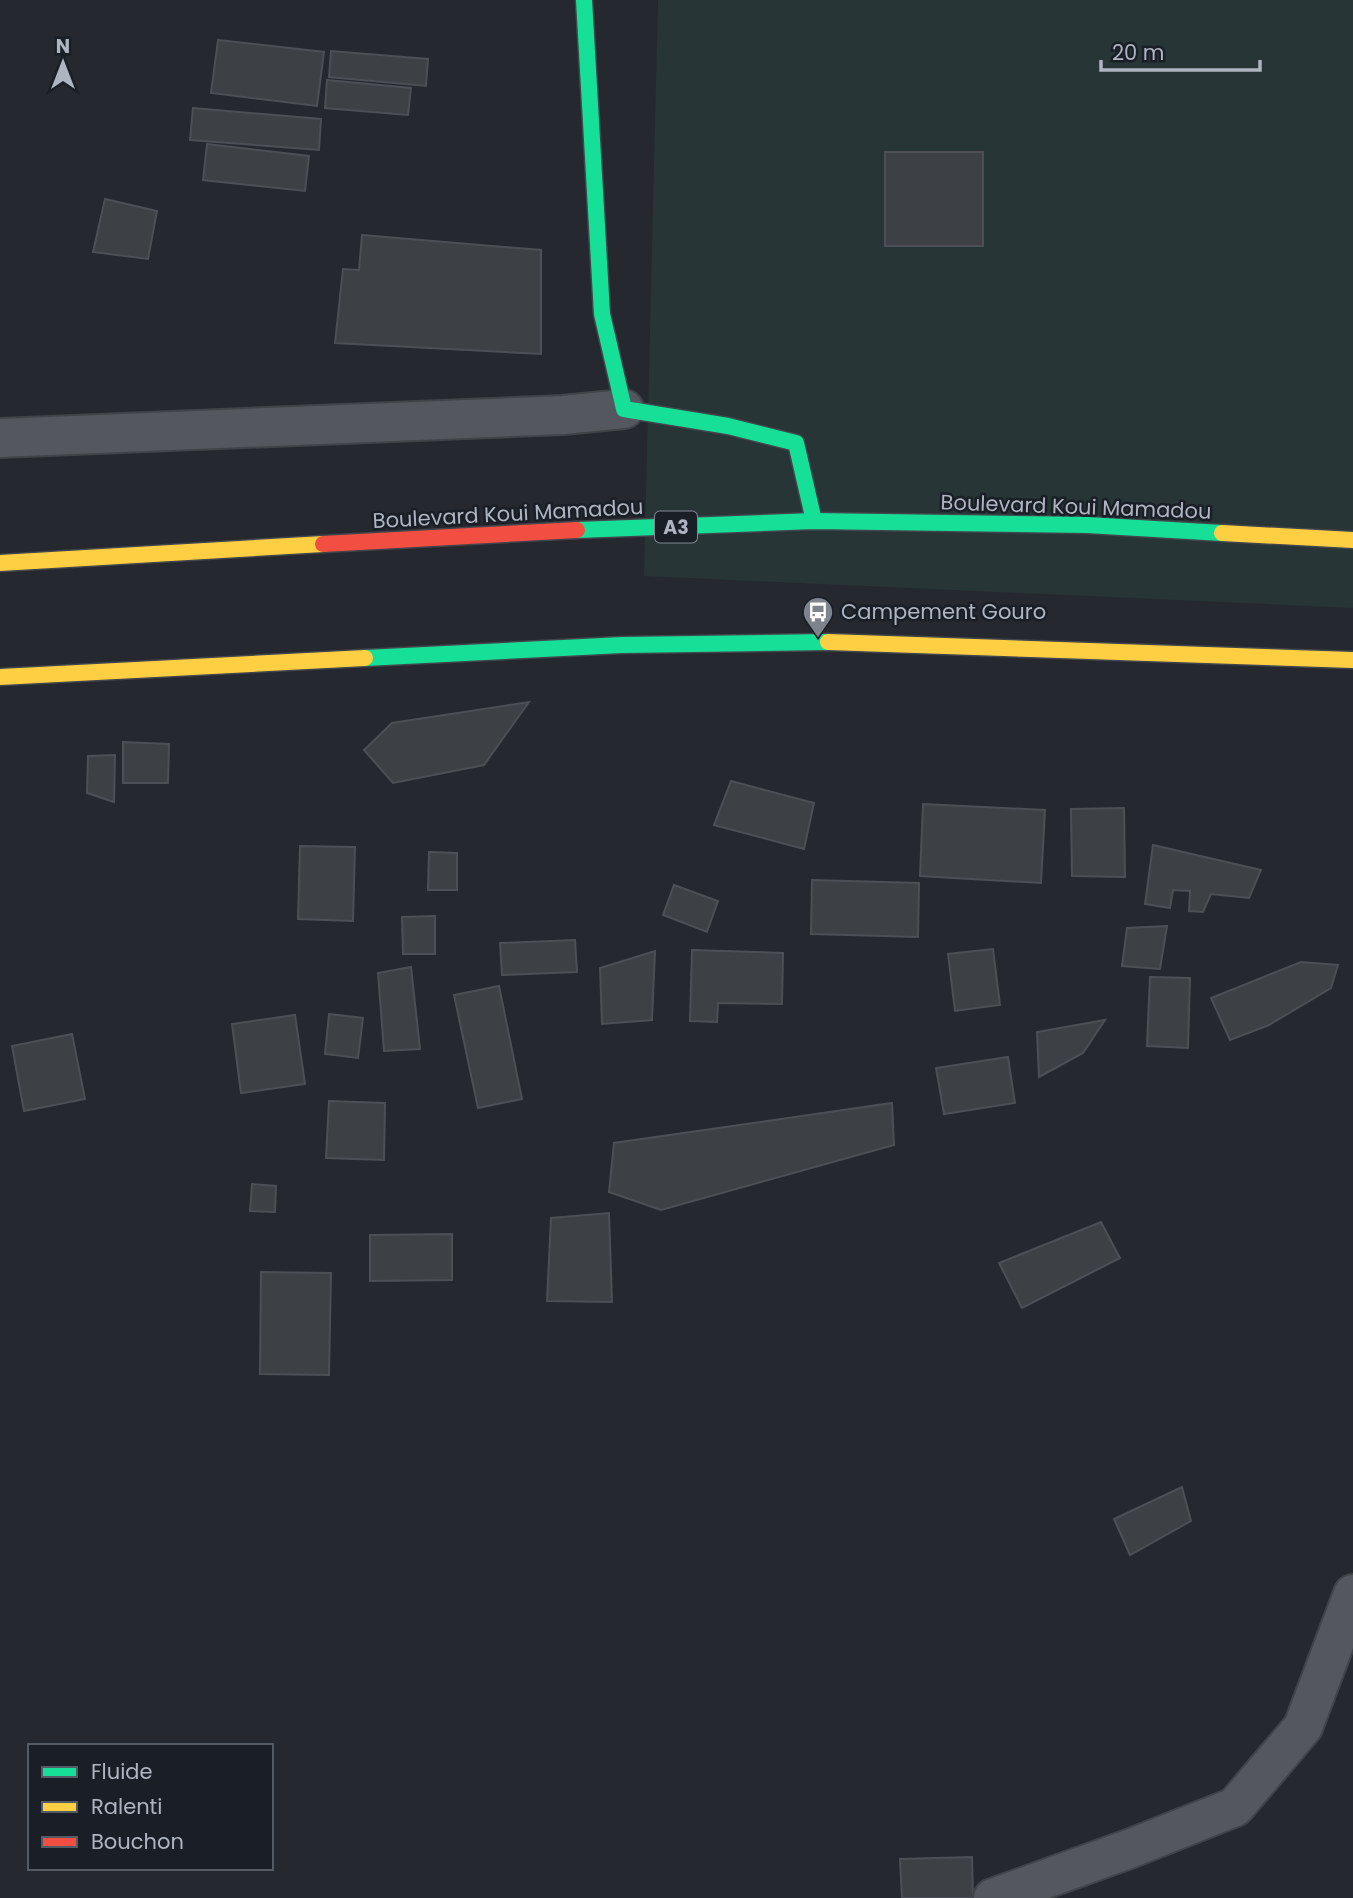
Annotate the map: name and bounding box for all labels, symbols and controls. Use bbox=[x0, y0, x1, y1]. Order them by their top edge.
north arrow bbox=[28, 28, 98, 98]
scale bar bbox=[1101, 28, 1260, 72]
text: N bbox=[56, 33, 70, 60]
text: 20 m bbox=[1112, 38, 1165, 67]
street label: Boulevard Koui Mamadou bbox=[940, 487, 1212, 526]
street label: Boulevard Koui Mamadou bbox=[372, 492, 644, 535]
road number: A3 bbox=[655, 512, 697, 542]
bus stop icon: Campement Gouro bbox=[801, 595, 835, 639]
place label: Campement Gouro bbox=[841, 597, 1046, 626]
legend bbox=[28, 1744, 273, 1870]
text: Fluide bbox=[91, 1757, 153, 1786]
text: Ralenti bbox=[91, 1792, 162, 1821]
text: Bouchon bbox=[91, 1827, 184, 1856]

